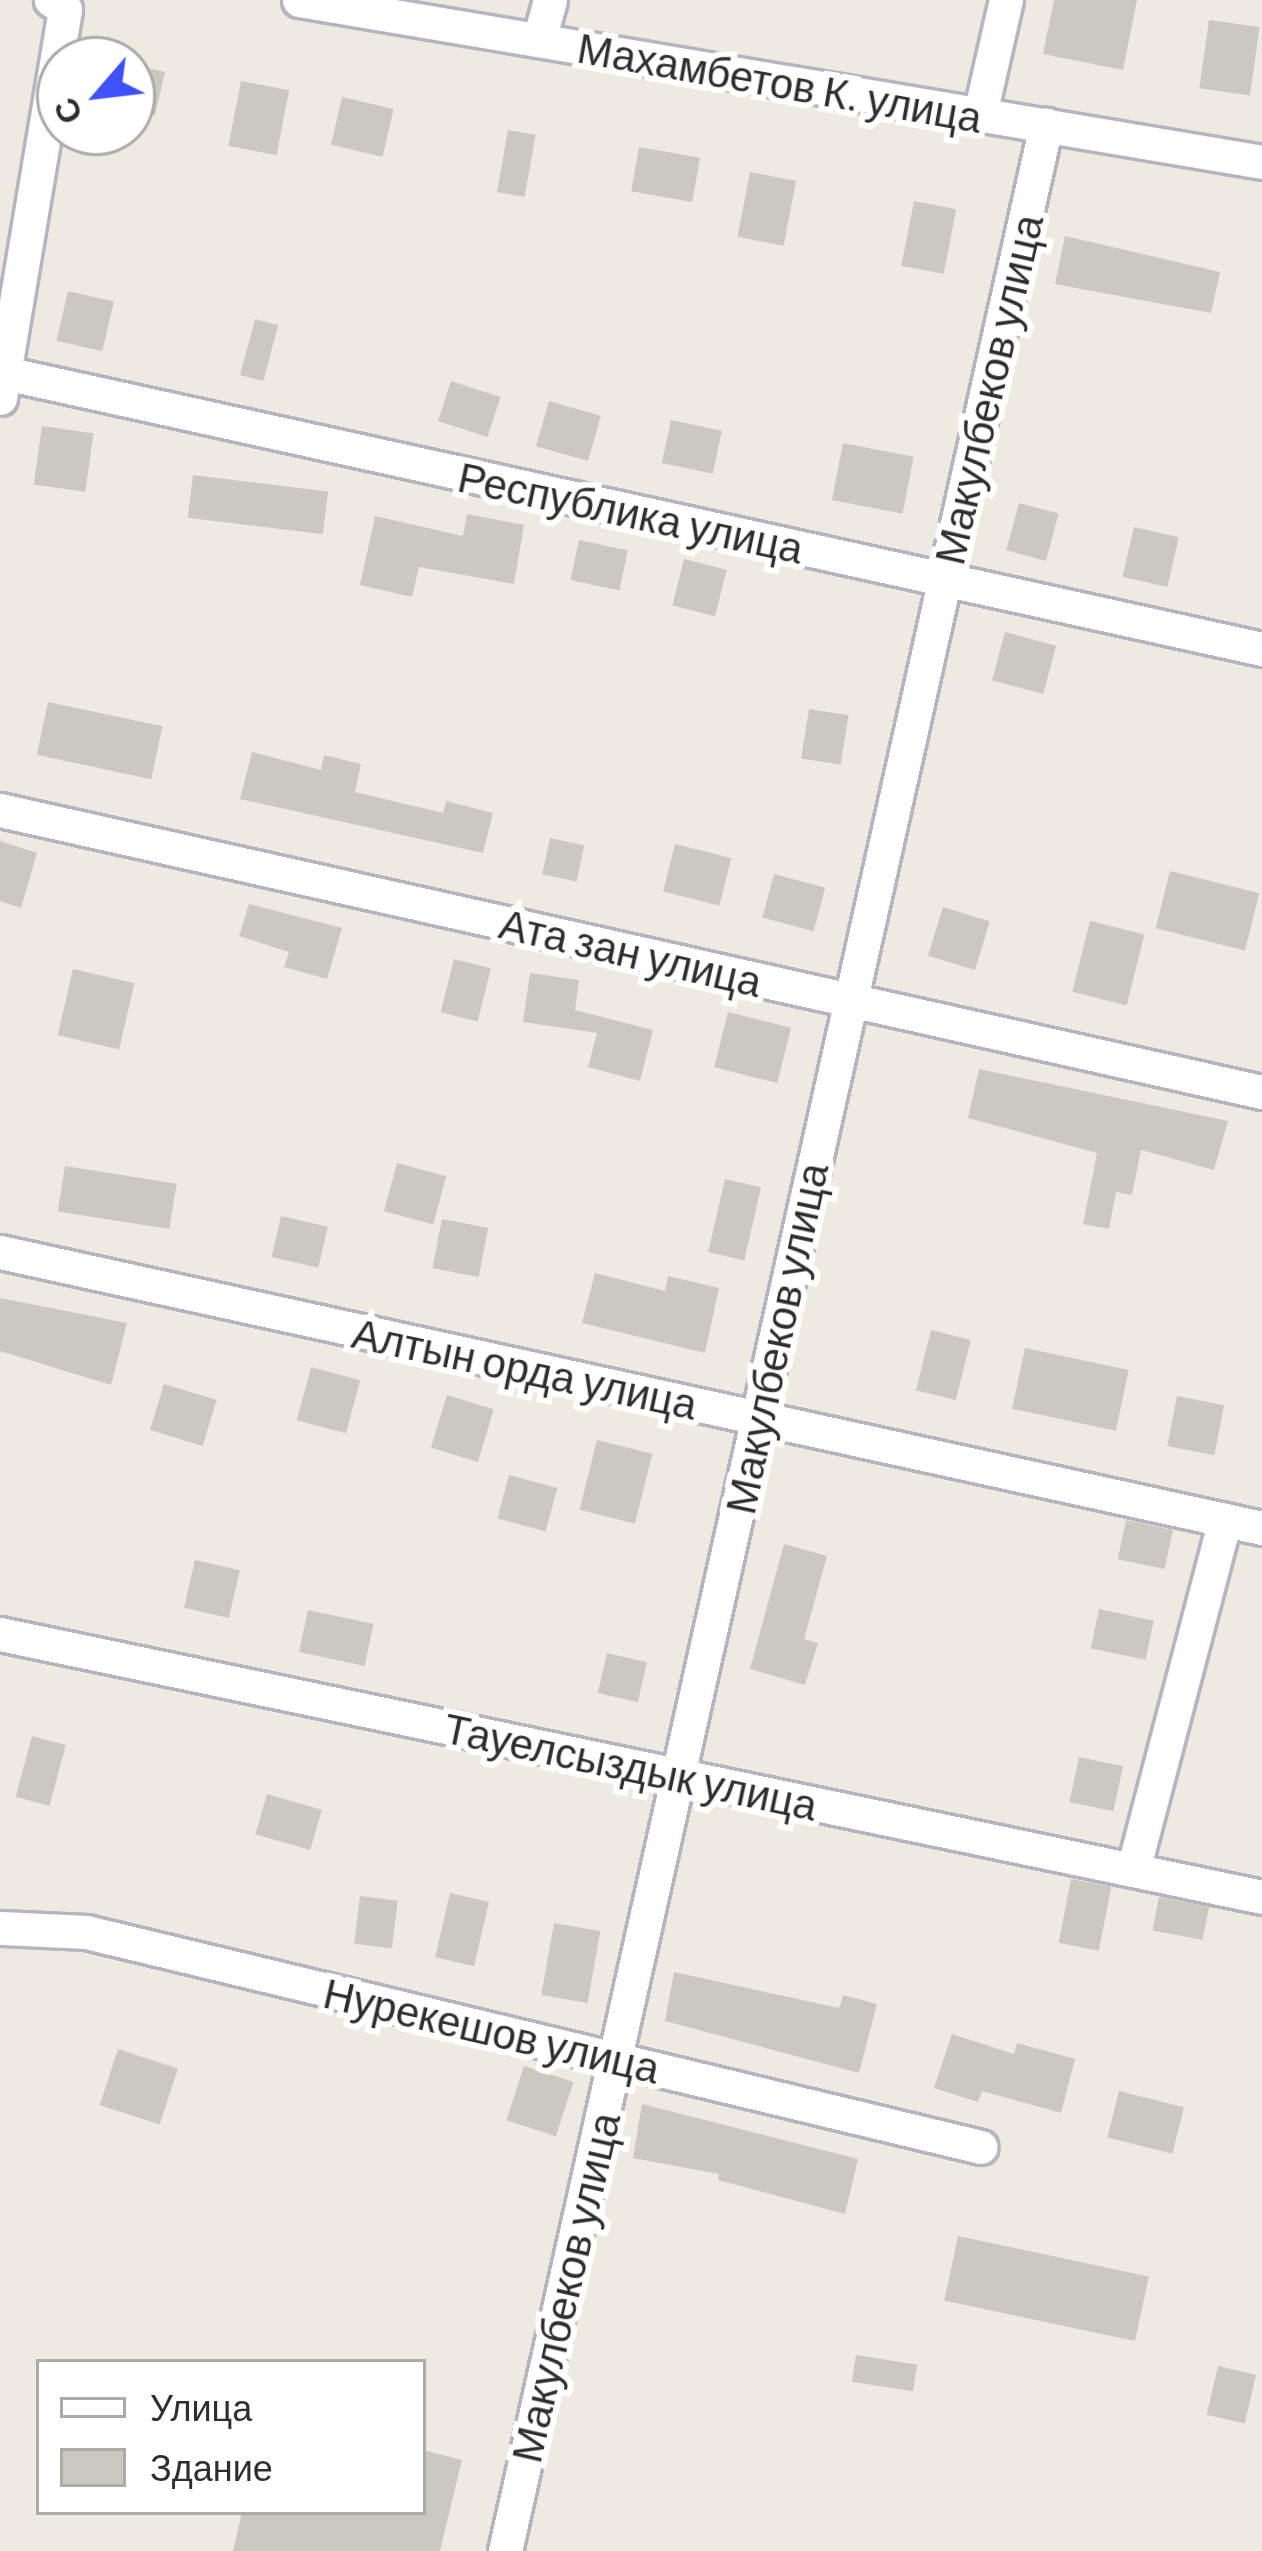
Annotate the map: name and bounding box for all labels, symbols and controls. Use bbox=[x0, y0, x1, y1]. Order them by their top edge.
street label: Махамбетов К. улица bbox=[574, 21, 986, 141]
north arrow bbox=[36, 36, 156, 156]
text: С bbox=[44, 92, 90, 131]
street label: Макулбеков улица bbox=[922, 209, 1052, 569]
street label: Республика улица bbox=[454, 450, 808, 572]
street label: Ата зан улица bbox=[495, 896, 767, 1006]
street label: Макулбеков улица bbox=[713, 1158, 837, 1518]
street label: Алтын орда улица bbox=[348, 1306, 702, 1428]
street label: Тауелсыздык улица bbox=[440, 1701, 822, 1829]
street label: Нурекешов улица bbox=[319, 1966, 665, 2092]
street label: Макулбеков улица bbox=[499, 2107, 629, 2467]
legend bbox=[36, 2359, 426, 2515]
text: Улица bbox=[150, 2385, 252, 2428]
text: Здание bbox=[150, 2445, 273, 2488]

